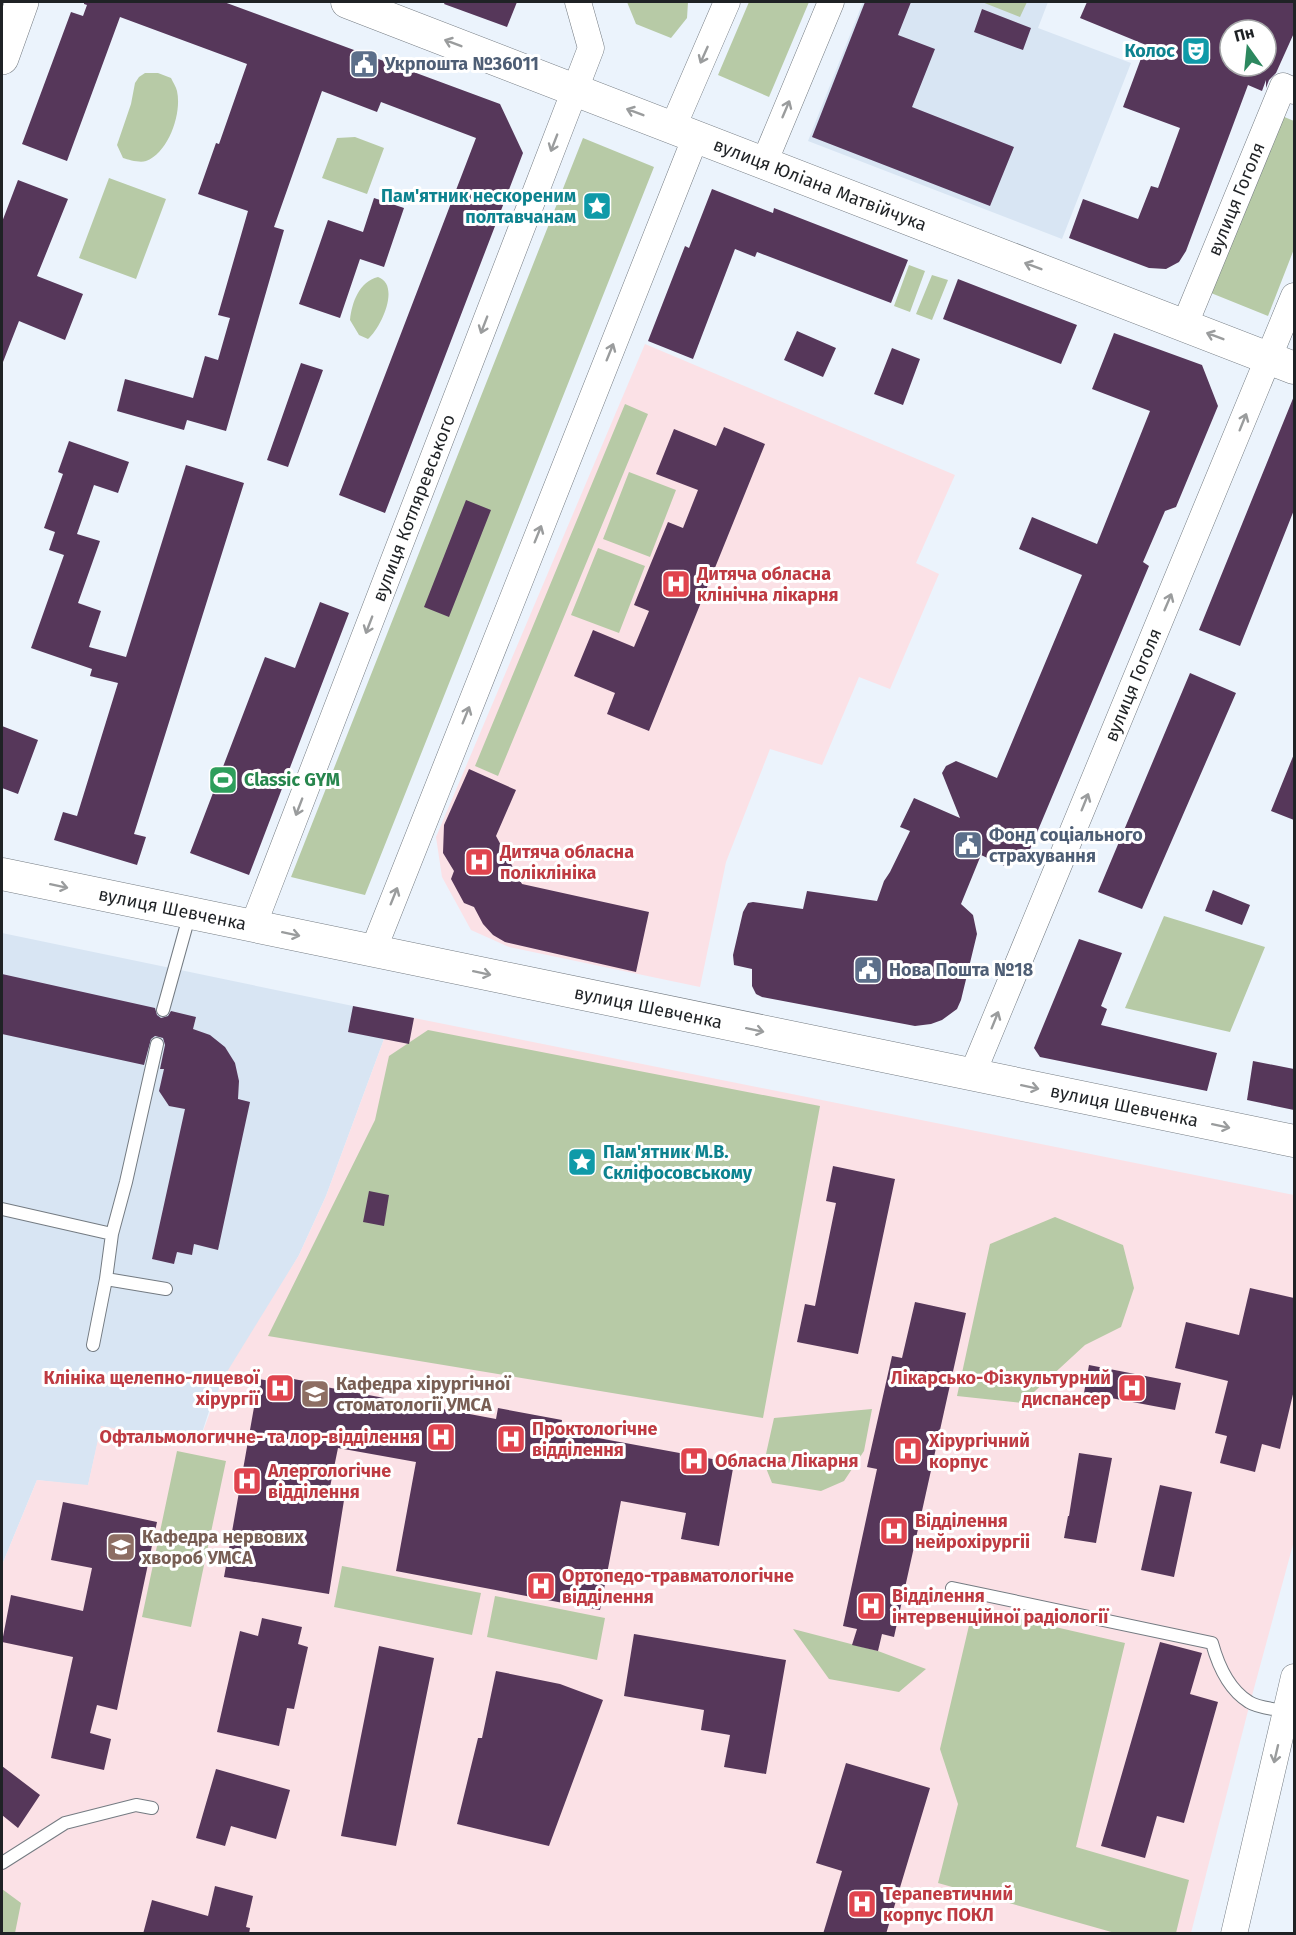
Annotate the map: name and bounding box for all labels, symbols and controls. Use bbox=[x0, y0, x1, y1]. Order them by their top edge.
north arrow bbox=[1218, 18, 1278, 78]
text: Пн bbox=[1232, 22, 1256, 46]
theatre icon: Колос bbox=[1180, 35, 1212, 67]
one-way arrow bbox=[444, 36, 463, 47]
place label: Колос bbox=[1124, 40, 1175, 62]
one-way arrow bbox=[698, 45, 709, 64]
public building icon: Укрпошта №36011 bbox=[348, 48, 380, 80]
place label: Укрпошта №36011 bbox=[384, 53, 539, 75]
one-way arrow bbox=[781, 100, 792, 118]
one-way arrow bbox=[627, 106, 645, 117]
one-way arrow bbox=[548, 134, 559, 152]
street label: вулиця Юліана Матвійчука bbox=[710, 134, 930, 236]
street label: вулиця Гоголя bbox=[1203, 139, 1270, 259]
place label: Пам'ятник нескореним полтавчанам bbox=[381, 185, 576, 228]
place icon: Пам'ятник нескореним полтавчанам bbox=[581, 190, 613, 222]
one-way arrow bbox=[1024, 260, 1043, 271]
one-way arrow bbox=[478, 315, 489, 334]
one-way arrow bbox=[1206, 330, 1225, 341]
one-way arrow bbox=[605, 344, 616, 362]
street label: вулиця Котляревського bbox=[368, 411, 460, 605]
one-way arrow bbox=[1238, 413, 1249, 431]
one-way arrow bbox=[533, 525, 544, 543]
place label: Дитяча обласна клінічна лікарня bbox=[696, 563, 839, 606]
hospital icon: Дитяча обласна клінічна лікарня bbox=[660, 568, 692, 600]
one-way arrow bbox=[1163, 593, 1174, 612]
one-way arrow bbox=[363, 615, 374, 634]
street label: вулиця Гоголя bbox=[1100, 625, 1166, 745]
one-way arrow bbox=[461, 706, 472, 725]
sports icon: Classic GYM bbox=[207, 764, 239, 796]
place label: Classic GYM bbox=[244, 769, 340, 791]
one-way arrow bbox=[1080, 793, 1091, 811]
one-way arrow bbox=[293, 797, 304, 816]
place label: Фонд соціального страхування bbox=[989, 824, 1143, 867]
public building icon: Фонд соціального страхування bbox=[952, 829, 984, 861]
place label: Дитяча обласна поліклініка bbox=[499, 841, 634, 884]
hospital icon: Дитяча обласна поліклініка bbox=[463, 846, 495, 878]
one-way arrow bbox=[49, 880, 68, 892]
street label: вулиця Шевченка bbox=[96, 883, 248, 935]
one-way arrow bbox=[389, 887, 400, 906]
one-way arrow bbox=[281, 928, 300, 940]
public building icon: Нова Пошта №18 bbox=[852, 954, 884, 986]
place label: Нова Пошта №18 bbox=[889, 959, 1033, 981]
one-way arrow bbox=[472, 968, 491, 979]
street label: вулиця Шевченка bbox=[572, 982, 724, 1034]
one-way arrow bbox=[990, 1012, 1001, 1030]
one-way arrow bbox=[745, 1025, 764, 1036]
street label: вулиця Шевченка bbox=[1048, 1080, 1200, 1132]
one-way arrow bbox=[1020, 1081, 1039, 1093]
one-way arrow bbox=[1210, 1121, 1230, 1132]
place label: Пам'ятник М.В. Скліфосовському bbox=[603, 1141, 753, 1184]
place icon: Пам'ятник М.В. Скліфосовському bbox=[566, 1146, 598, 1178]
place label: Клініка щелепно-лицевої хірургії bbox=[44, 1367, 261, 1410]
place label: Лікарсько-Фізкультурний диспансер bbox=[891, 1367, 1111, 1410]
hospital icon: Клініка щелепно-лицевої хірургії bbox=[264, 1372, 296, 1404]
hospital icon: Лікарсько-Фізкультурний диспансер bbox=[1116, 1372, 1148, 1404]
place label: Кафедра хірургічної стоматології УМСА bbox=[336, 1373, 512, 1416]
school or university icon: Кафедра хірургічної стоматології УМСА bbox=[299, 1378, 331, 1410]
place label: Проктологічне відділення bbox=[532, 1418, 658, 1461]
hospital icon: Офтальмологичне- та лор-відділення bbox=[425, 1421, 457, 1453]
hospital icon: Проктологічне відділення bbox=[495, 1423, 527, 1455]
place label: Офтальмологичне- та лор-відділення bbox=[99, 1426, 420, 1448]
place label: Хірургічний корпус bbox=[928, 1430, 1030, 1473]
hospital icon: Хірургічний корпус bbox=[892, 1435, 924, 1467]
hospital icon: Обласна Лікарня bbox=[678, 1445, 710, 1477]
place label: Обласна Лікарня bbox=[715, 1450, 859, 1472]
place label: Алергологічне відділення bbox=[267, 1460, 391, 1503]
hospital icon: Алергологічне відділення bbox=[231, 1465, 263, 1497]
place label: Відділення нейрохірургіі bbox=[915, 1510, 1030, 1553]
hospital icon: Відділення нейрохірургіі bbox=[878, 1515, 910, 1547]
place label: Кафедра нервових хвороб УМСА bbox=[141, 1526, 305, 1569]
school or university icon: Кафедра нервових хвороб УМСА bbox=[105, 1531, 137, 1563]
place label: Ортопедо-травматологічне відділення bbox=[562, 1565, 794, 1608]
hospital icon: Ортопедо-травматологічне відділення bbox=[525, 1570, 557, 1602]
place label: Відділення інтервенційної радіології bbox=[892, 1585, 1110, 1628]
hospital icon: Відділення інтервенційної радіології bbox=[855, 1590, 887, 1622]
one-way arrow bbox=[1269, 1744, 1281, 1763]
place label: Терапевтичний корпус ПОКЛ bbox=[883, 1883, 1013, 1926]
hospital icon: Терапевтичний корпус ПОКЛ bbox=[846, 1888, 878, 1920]

